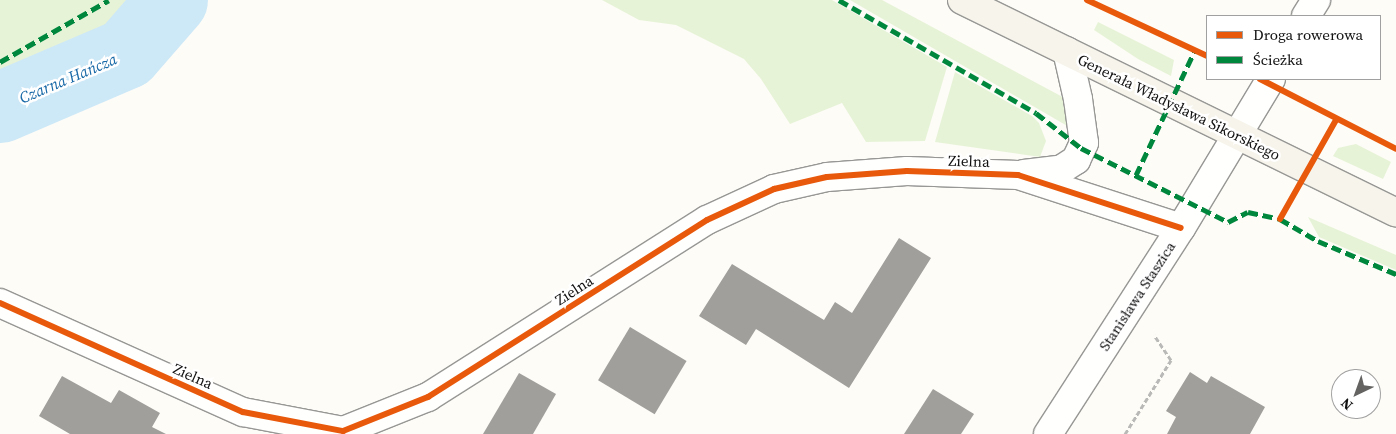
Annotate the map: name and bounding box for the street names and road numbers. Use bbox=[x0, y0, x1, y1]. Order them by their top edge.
street label: Generała Władysława Sikorskiego bbox=[1075, 50, 1283, 164]
street label: Zielna bbox=[948, 151, 990, 171]
street label: Stanisława Staszica bbox=[1095, 238, 1179, 354]
street label: Zielna bbox=[552, 271, 596, 309]
street label: Zielna bbox=[170, 359, 216, 393]

